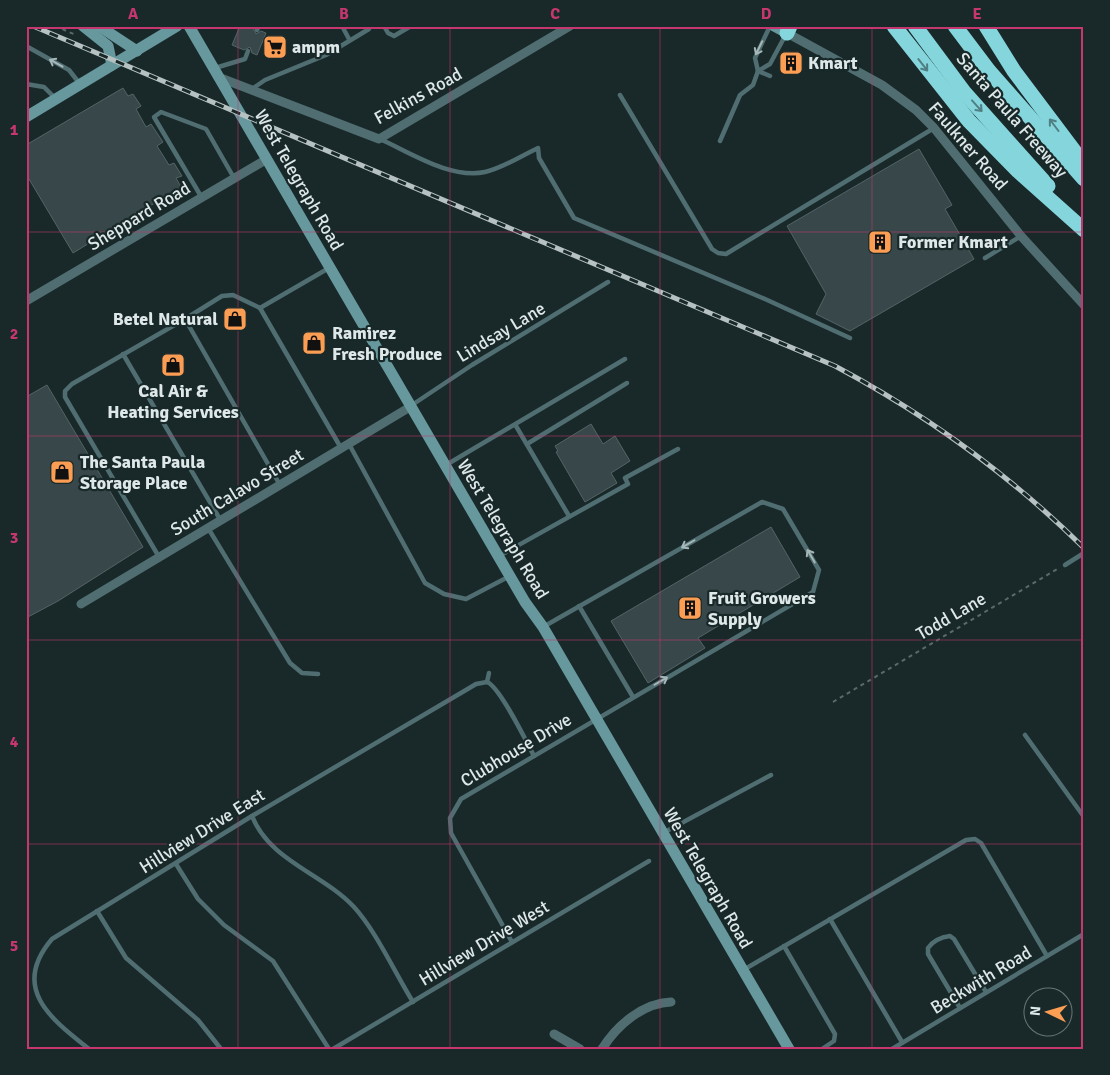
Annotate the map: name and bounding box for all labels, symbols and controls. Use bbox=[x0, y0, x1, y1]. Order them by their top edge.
text: A bbox=[128, 4, 139, 24]
text: B bbox=[339, 4, 349, 24]
text: C bbox=[550, 4, 560, 24]
text: D bbox=[761, 4, 772, 24]
text: E bbox=[972, 4, 982, 24]
supermarket icon: ampm bbox=[262, 34, 288, 60]
place label: ampm bbox=[292, 36, 340, 58]
one-way arrow bbox=[754, 40, 764, 55]
street label: Santa Paula Freeway bbox=[952, 48, 1073, 183]
building icon: Kmart bbox=[778, 50, 804, 76]
place label: Kmart bbox=[808, 52, 858, 74]
one-way arrow bbox=[49, 57, 63, 67]
one-way arrow bbox=[918, 58, 928, 72]
street label: Felkins Road bbox=[370, 63, 466, 129]
street label: Faulkner Road bbox=[924, 97, 1012, 195]
one-way arrow bbox=[971, 100, 982, 113]
street label: West Telegraph Road bbox=[250, 106, 348, 254]
one-way arrow bbox=[1049, 118, 1059, 132]
text: 1 bbox=[10, 120, 19, 140]
street label: Sheppard Road bbox=[84, 177, 194, 255]
building icon: Former Kmart bbox=[867, 229, 893, 255]
place label: Former Kmart bbox=[898, 231, 1008, 253]
street label: Lindsay Lane bbox=[453, 297, 549, 367]
shop icon: Betel Natural bbox=[222, 306, 248, 332]
place label: Betel Natural bbox=[113, 308, 218, 330]
place label: Ramirez Fresh Produce bbox=[332, 322, 442, 365]
text: 2 bbox=[10, 324, 18, 344]
shop icon: Ramirez Fresh Produce bbox=[301, 330, 327, 356]
shop icon: Cal Air & Heating Services bbox=[160, 352, 186, 378]
place label: Cal Air & Heating Services bbox=[107, 380, 239, 423]
street label: South Calavo Street bbox=[166, 444, 308, 540]
place label: The Santa Paula Storage Place bbox=[80, 451, 205, 494]
street label: West Telegraph Road bbox=[453, 455, 553, 603]
shop icon: The Santa Paula Storage Place bbox=[49, 459, 75, 485]
text: 3 bbox=[10, 528, 18, 548]
one-way arrow bbox=[681, 540, 696, 550]
one-way arrow bbox=[805, 550, 815, 564]
place label: Fruit Growers Supply bbox=[708, 587, 816, 630]
street label: Todd Lane bbox=[912, 587, 990, 645]
building icon: Fruit Growers Supply bbox=[677, 595, 703, 621]
one-way arrow bbox=[653, 675, 667, 685]
street label: Clubhouse Drive bbox=[457, 708, 575, 792]
text: 4 bbox=[10, 732, 19, 752]
street label: Hillview Drive East bbox=[135, 784, 269, 878]
street label: West Telegraph Road bbox=[659, 804, 757, 952]
street label: Hillview Drive West bbox=[415, 896, 553, 990]
text: 5 bbox=[10, 936, 18, 956]
street label: Beckwith Road bbox=[926, 941, 1036, 1019]
north arrow bbox=[1022, 988, 1072, 1038]
text: N bbox=[1027, 1005, 1044, 1017]

